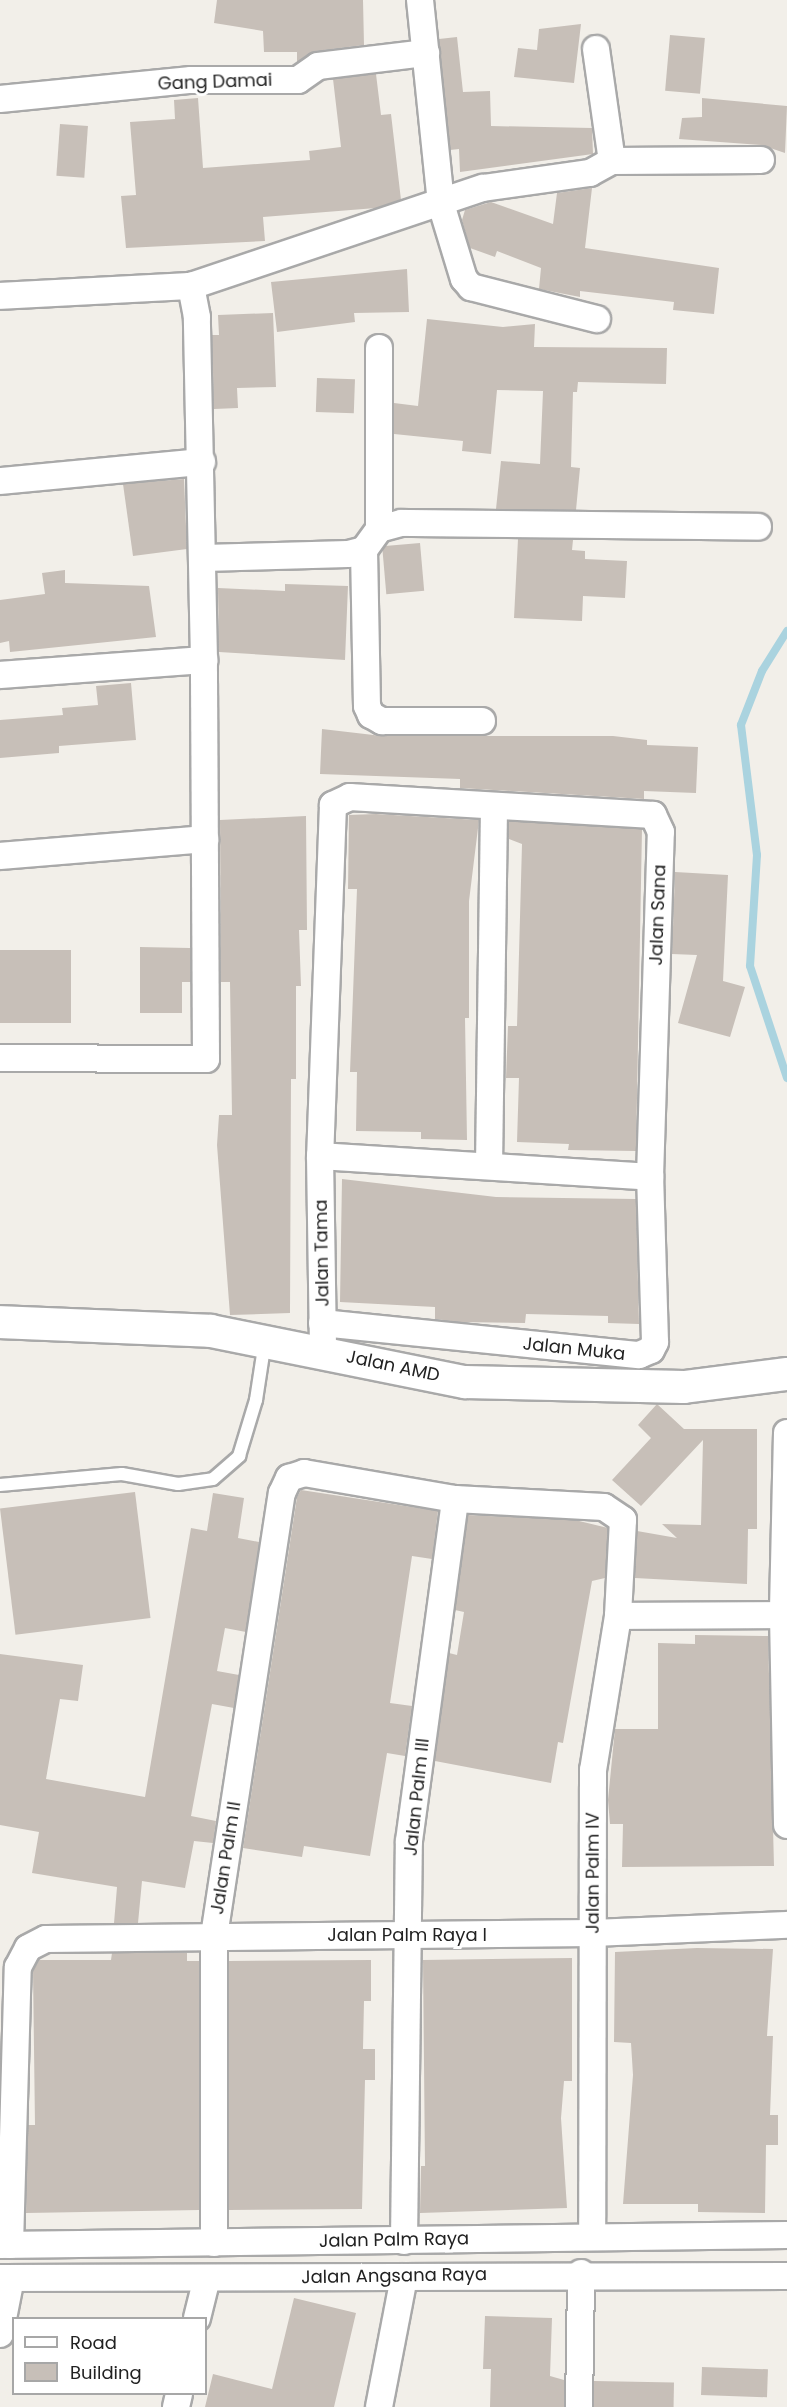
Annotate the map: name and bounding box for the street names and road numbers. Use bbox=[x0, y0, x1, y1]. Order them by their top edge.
street label: Gang Damai bbox=[157, 69, 273, 95]
street label: Jalan Sana bbox=[645, 864, 671, 966]
street label: Jalan Tama bbox=[310, 1199, 334, 1307]
street label: Jalan Muka bbox=[522, 1333, 626, 1365]
street label: Jalan AMD bbox=[344, 1346, 442, 1386]
street label: Jalan Palm III bbox=[400, 1737, 434, 1857]
street label: Jalan Palm II bbox=[206, 1800, 246, 1916]
street label: Jalan Palm IV bbox=[582, 1812, 604, 1934]
street label: Jalan Palm Raya I bbox=[327, 1924, 487, 1946]
street label: Jalan Palm Raya bbox=[319, 2228, 469, 2252]
street label: Jalan Angsana Raya bbox=[301, 2264, 487, 2288]

